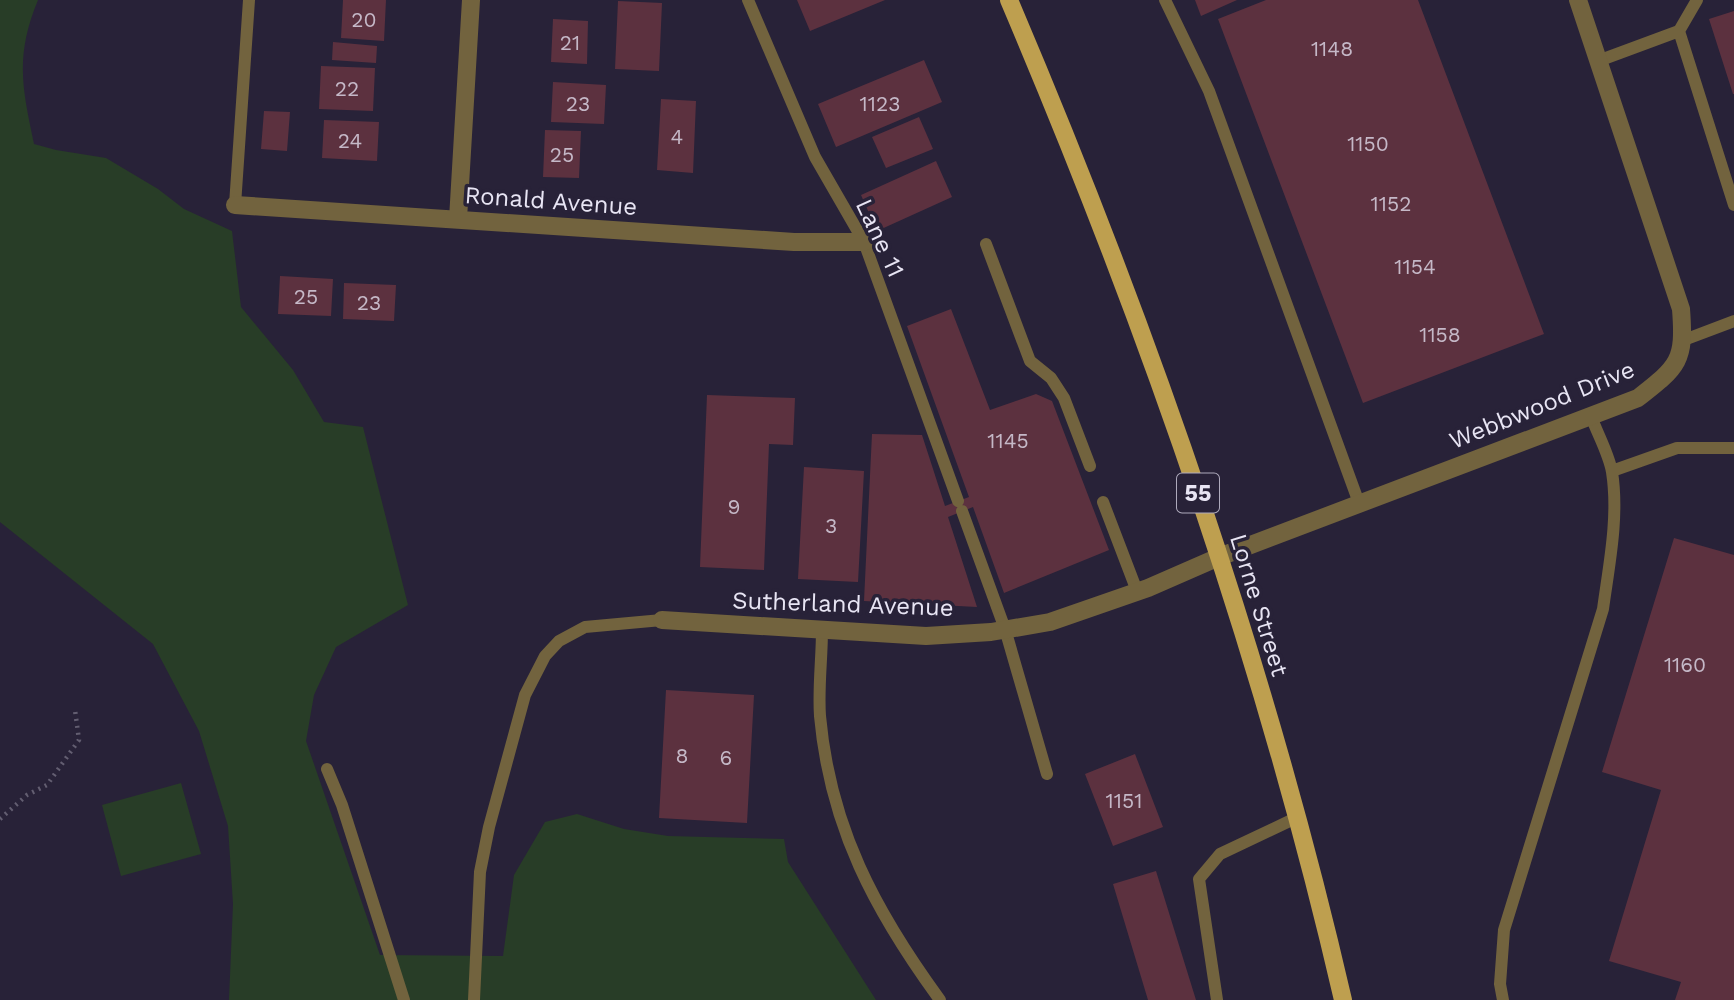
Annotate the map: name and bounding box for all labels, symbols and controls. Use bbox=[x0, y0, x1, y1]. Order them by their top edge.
house number: 20 bbox=[351, 7, 377, 32]
house number: 21 bbox=[560, 30, 580, 55]
house number: 1148 bbox=[1311, 36, 1353, 61]
house number: 22 bbox=[335, 76, 359, 101]
house number: 23 bbox=[566, 91, 590, 116]
house number: 1123 bbox=[860, 91, 900, 116]
house number: 4 bbox=[671, 124, 683, 149]
house number: 24 bbox=[338, 128, 362, 153]
house number: 1150 bbox=[1347, 131, 1389, 156]
house number: 25 bbox=[550, 142, 574, 167]
street label: Ronald Avenue bbox=[464, 181, 638, 221]
house number: 1152 bbox=[1371, 191, 1411, 216]
street label: Lane 11 bbox=[850, 194, 910, 282]
house number: 1154 bbox=[1394, 254, 1436, 279]
house number: 25 bbox=[294, 284, 318, 309]
house number: 23 bbox=[357, 290, 381, 315]
house number: 1158 bbox=[1419, 322, 1461, 347]
street label: Webbwood Drive bbox=[1445, 355, 1639, 455]
house number: 1145 bbox=[987, 428, 1029, 453]
road number: 55 bbox=[1177, 474, 1219, 512]
house number: 9 bbox=[728, 494, 740, 519]
house number: 3 bbox=[825, 513, 837, 538]
street label: Lorne Street bbox=[1224, 530, 1294, 680]
street label: Sutherland Avenue bbox=[732, 586, 954, 622]
house number: 1160 bbox=[1664, 652, 1706, 677]
house number: 8 bbox=[676, 743, 688, 768]
house number: 6 bbox=[720, 745, 732, 770]
house number: 1151 bbox=[1106, 788, 1142, 813]

